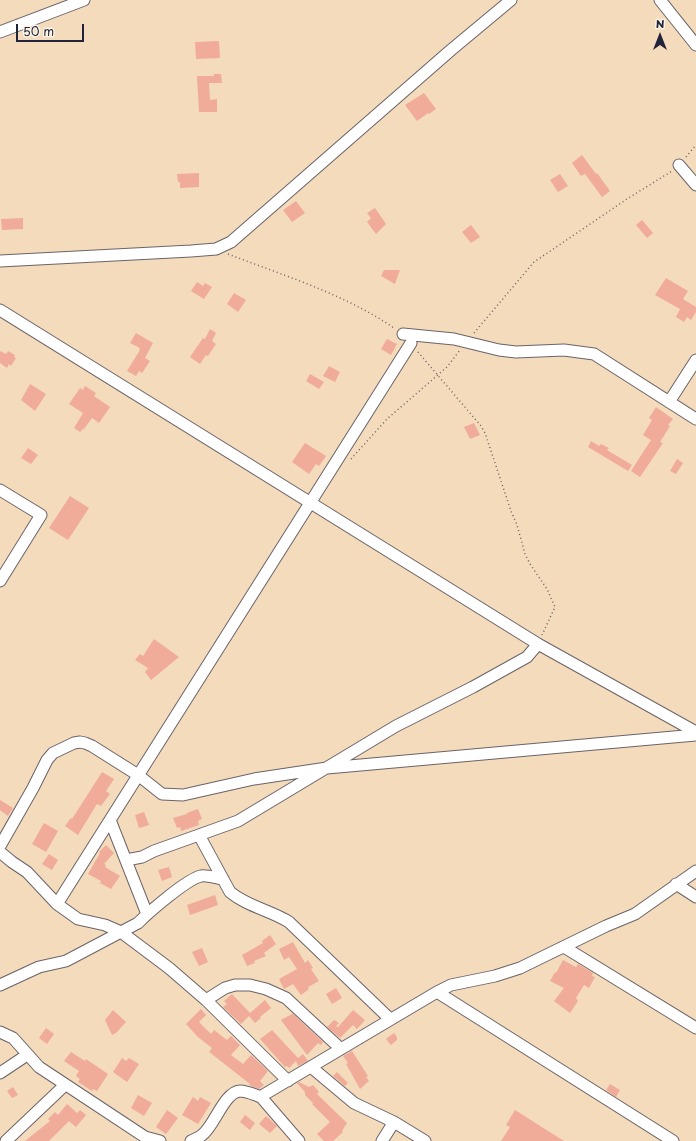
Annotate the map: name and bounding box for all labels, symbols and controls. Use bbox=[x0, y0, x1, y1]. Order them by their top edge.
text: N bbox=[656, 15, 664, 32]
scale bar bbox=[18, 16, 86, 42]
north arrow bbox=[640, 16, 680, 56]
text: 50 m bbox=[23, 22, 54, 40]

